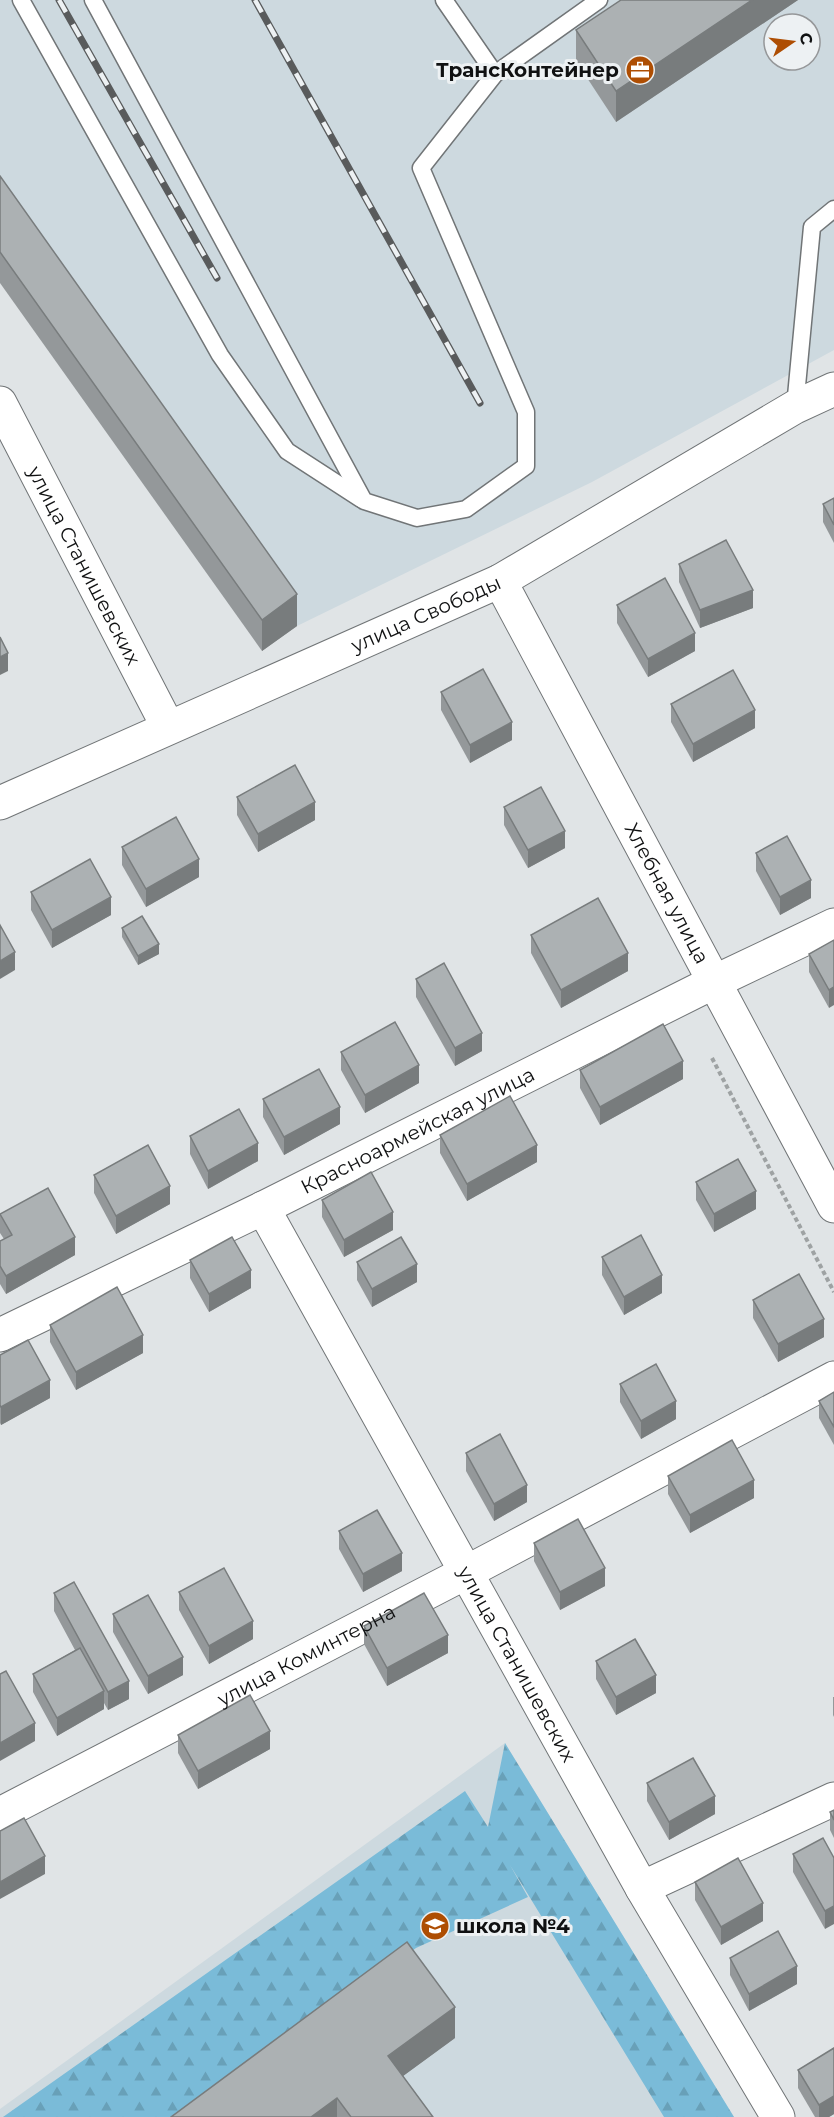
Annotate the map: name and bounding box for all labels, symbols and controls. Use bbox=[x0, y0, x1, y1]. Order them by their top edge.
north arrow bbox=[762, 12, 822, 72]
text: С bbox=[795, 31, 817, 47]
office icon: ТрансКонтейнер bbox=[624, 54, 656, 86]
place label: ТрансКонтейнер bbox=[436, 58, 619, 82]
street label: улица Станишевских bbox=[22, 461, 146, 669]
street label: улица Свободы bbox=[346, 570, 505, 658]
street label: Хлебная улица bbox=[620, 819, 714, 968]
street label: Красноармейская улица bbox=[297, 1062, 538, 1199]
street label: улица Станишевских bbox=[452, 1561, 582, 1766]
street label: улица Коминтерна bbox=[212, 1599, 399, 1712]
school or university icon: школа №4 bbox=[419, 1910, 451, 1942]
place label: школа №4 bbox=[456, 1914, 570, 1938]

